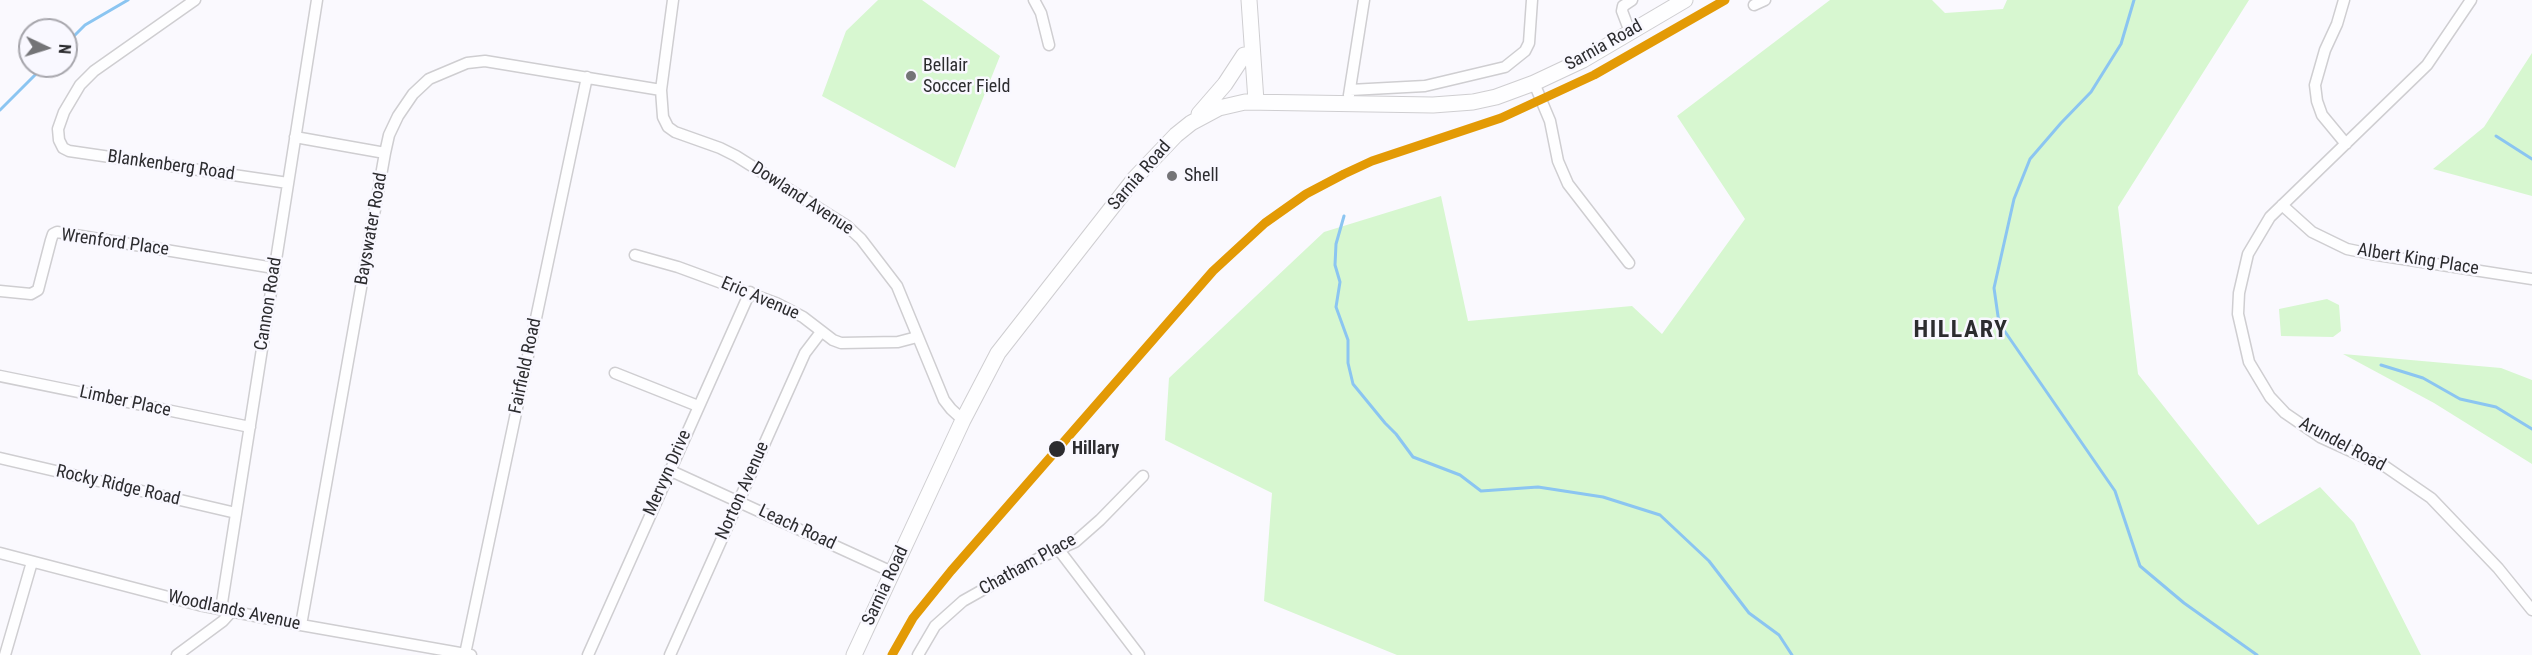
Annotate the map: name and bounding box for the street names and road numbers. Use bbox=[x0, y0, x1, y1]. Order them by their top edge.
street label: Sarnia Road bbox=[1562, 16, 1646, 76]
street label: Sarnia Road bbox=[1104, 137, 1176, 215]
street label: Blankenberg Road bbox=[106, 146, 236, 186]
street label: Dowland Avenue bbox=[747, 158, 857, 240]
street label: Bayswater Road bbox=[351, 171, 393, 287]
street label: Wrenford Place bbox=[60, 225, 170, 261]
street label: Albert King Place bbox=[2356, 240, 2480, 280]
street label: Cannon Road bbox=[251, 256, 287, 352]
street label: Eric Avenue bbox=[718, 273, 802, 325]
street label: Fairfield Road bbox=[505, 316, 547, 416]
street label: Limber Place bbox=[77, 382, 173, 422]
street label: Arundel Road bbox=[2295, 413, 2389, 477]
street label: Mervyn Drive bbox=[639, 427, 697, 519]
street label: Norton Avenue bbox=[712, 439, 774, 543]
street label: Rocky Ridge Road bbox=[54, 461, 182, 511]
street label: Leach Road bbox=[755, 501, 839, 555]
street label: Chatham Place bbox=[976, 530, 1080, 600]
street label: Sarnia Road bbox=[858, 543, 914, 629]
street label: Woodlands Avenue bbox=[166, 586, 302, 636]

